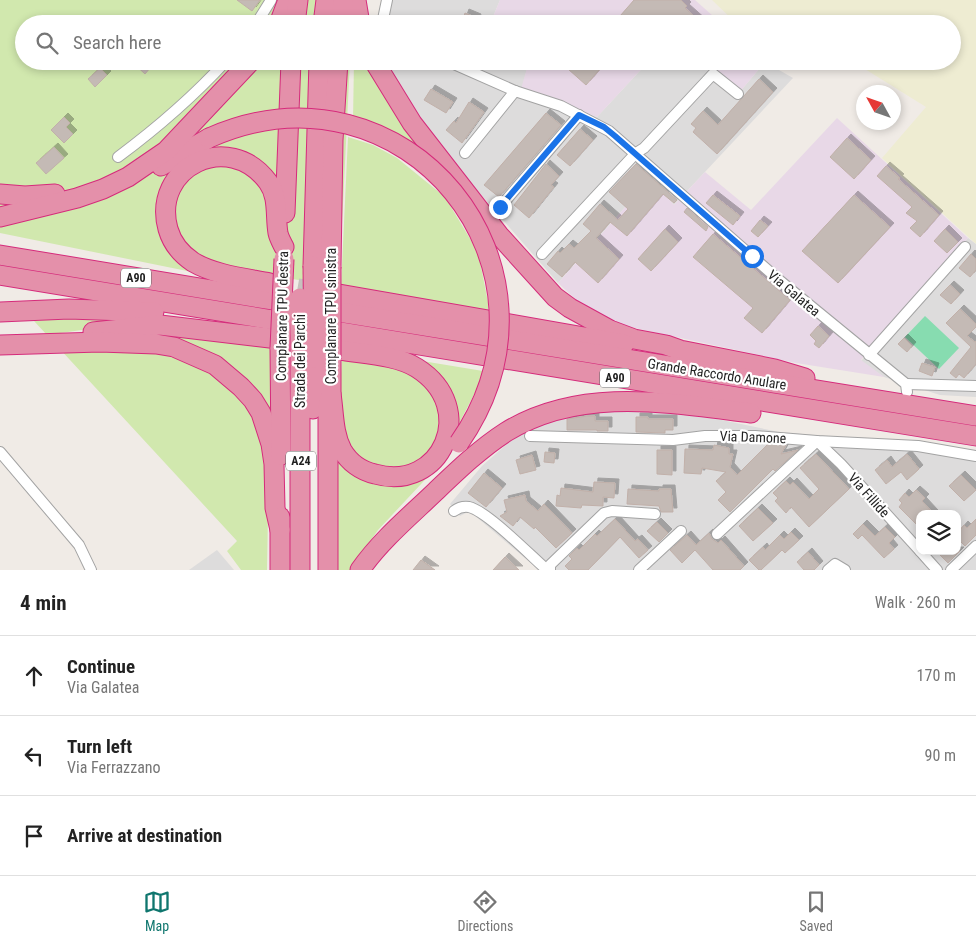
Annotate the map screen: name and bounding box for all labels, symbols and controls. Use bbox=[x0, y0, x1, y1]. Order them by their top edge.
search box bbox=[15, 15, 961, 70]
icon: search bbox=[33, 29, 61, 57]
text: Search here bbox=[73, 31, 161, 54]
north arrow bbox=[856, 85, 901, 130]
route end bbox=[489, 196, 512, 219]
route start bbox=[741, 245, 764, 268]
street label: Complanare TPU sinistra bbox=[323, 248, 339, 384]
street label: Complanare TPU destra bbox=[273, 251, 291, 381]
street label: Via Galatea bbox=[765, 267, 823, 319]
road number: A90 bbox=[121, 268, 151, 288]
street label: Strada dei Parchi bbox=[292, 314, 308, 408]
street label: Grande Raccordo Anulare bbox=[647, 355, 788, 393]
road number: A90 bbox=[600, 368, 630, 388]
street label: Via Damone bbox=[719, 428, 787, 446]
road number: A24 bbox=[286, 452, 316, 471]
street label: Via Fillide bbox=[845, 470, 893, 521]
map controls bbox=[916, 510, 961, 555]
button: layers bbox=[916, 510, 961, 555]
text: 4 min bbox=[20, 591, 67, 615]
text: Walk · 260 m bbox=[875, 593, 956, 612]
text: Continue bbox=[67, 655, 135, 678]
icon: ahead bbox=[20, 662, 48, 690]
text: 170 m bbox=[917, 666, 956, 685]
text: Via Galatea bbox=[67, 678, 139, 697]
text: Turn left bbox=[67, 735, 132, 758]
icon: left bbox=[20, 742, 48, 770]
text: 90 m bbox=[924, 746, 956, 765]
text: Via Ferrazzano bbox=[67, 758, 161, 777]
icon: arrive bbox=[20, 822, 48, 850]
text: Arrive at destination bbox=[67, 824, 222, 847]
tab: Map bbox=[143, 888, 171, 934]
tab: Directions bbox=[457, 888, 513, 934]
tab: Saved bbox=[800, 888, 833, 934]

